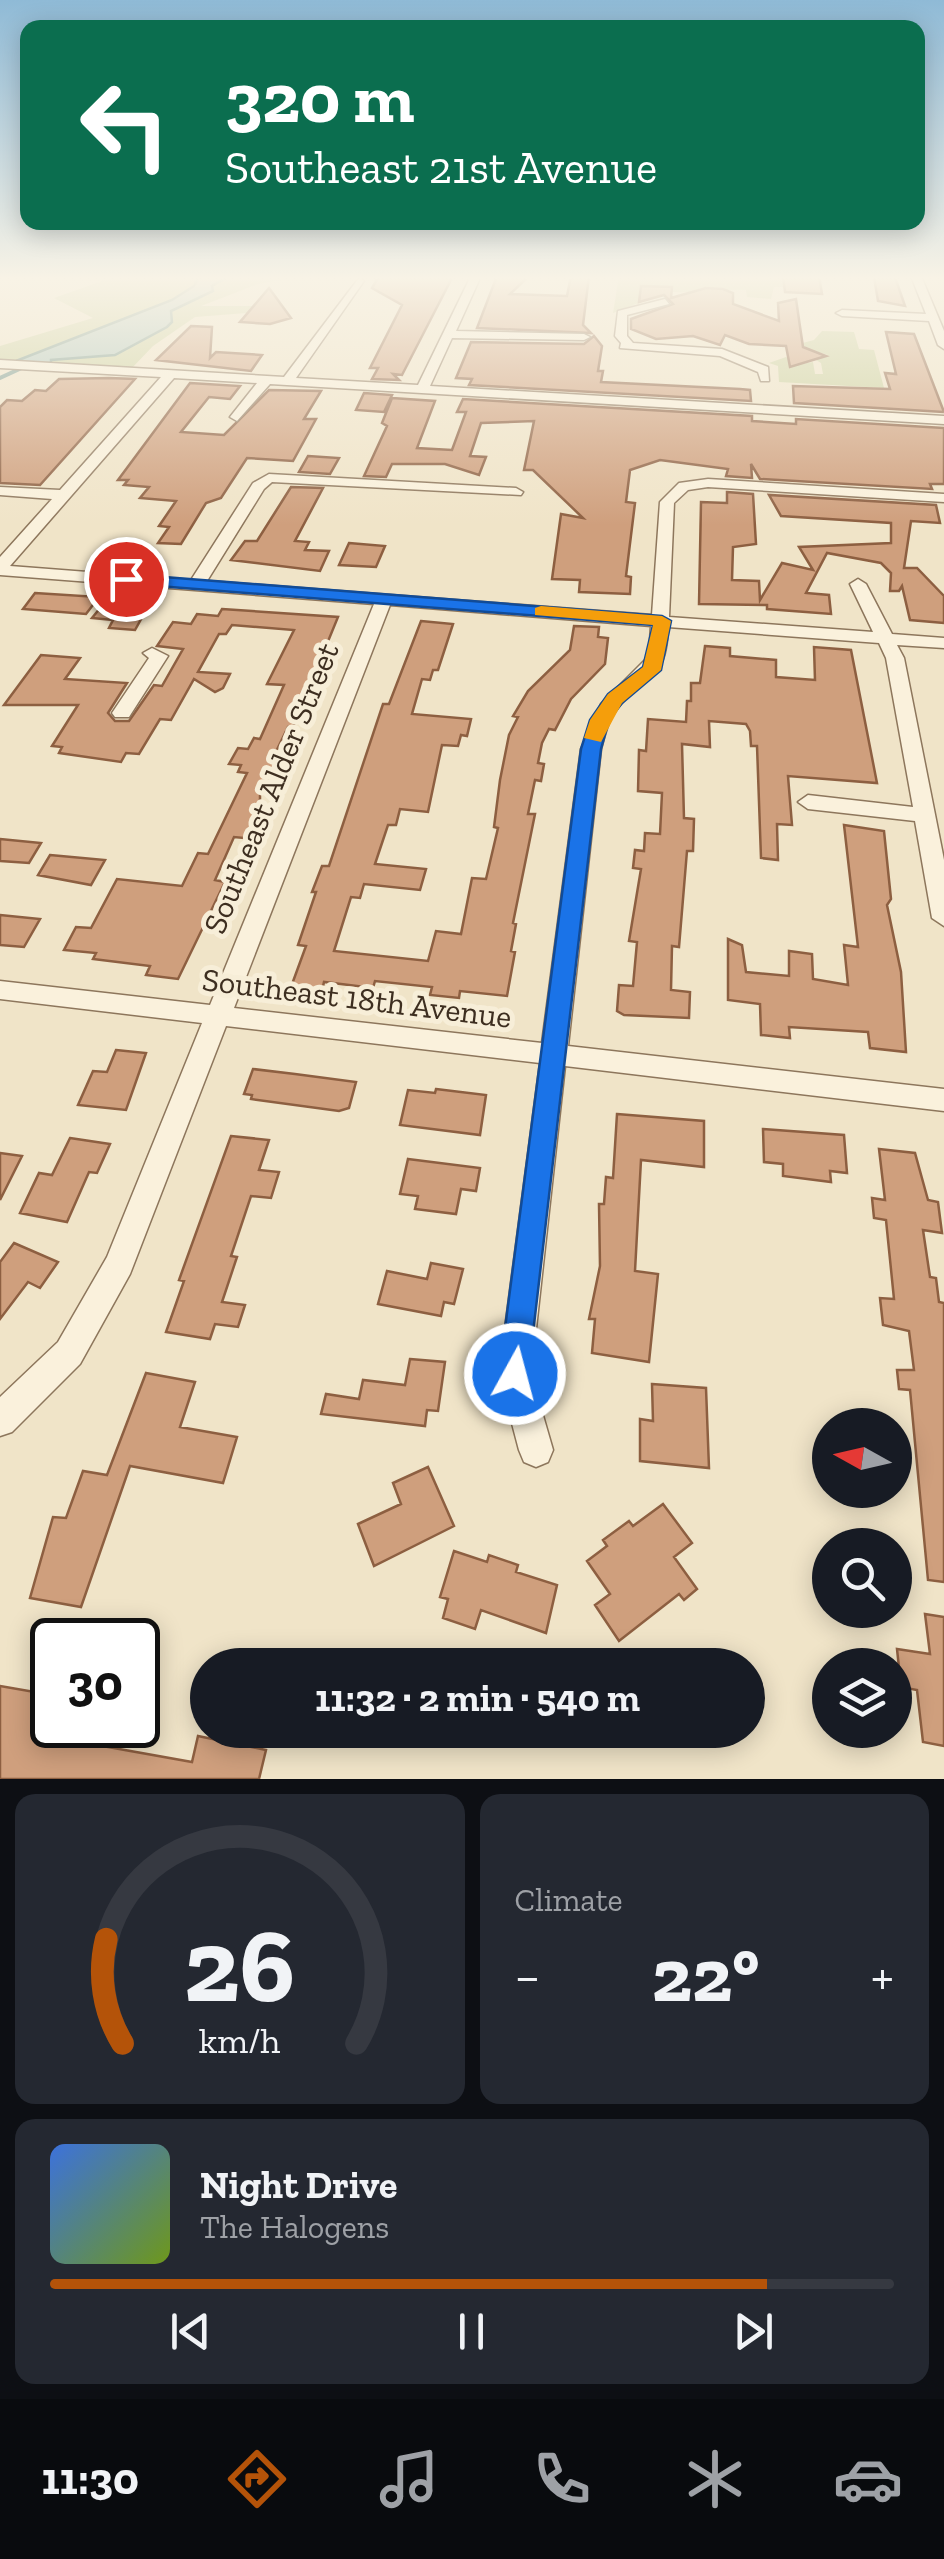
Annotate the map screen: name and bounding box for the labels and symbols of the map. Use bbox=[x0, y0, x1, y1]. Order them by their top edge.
pin bbox=[84, 537, 169, 622]
street label: Southeast Alder Street bbox=[195, 637, 347, 939]
street label: Southeast 18th Avenue bbox=[200, 960, 514, 1036]
position arrow bbox=[463, 1322, 567, 1426]
north arrow bbox=[812, 1408, 912, 1508]
speed limit sign: 30 bbox=[30, 1618, 160, 1748]

